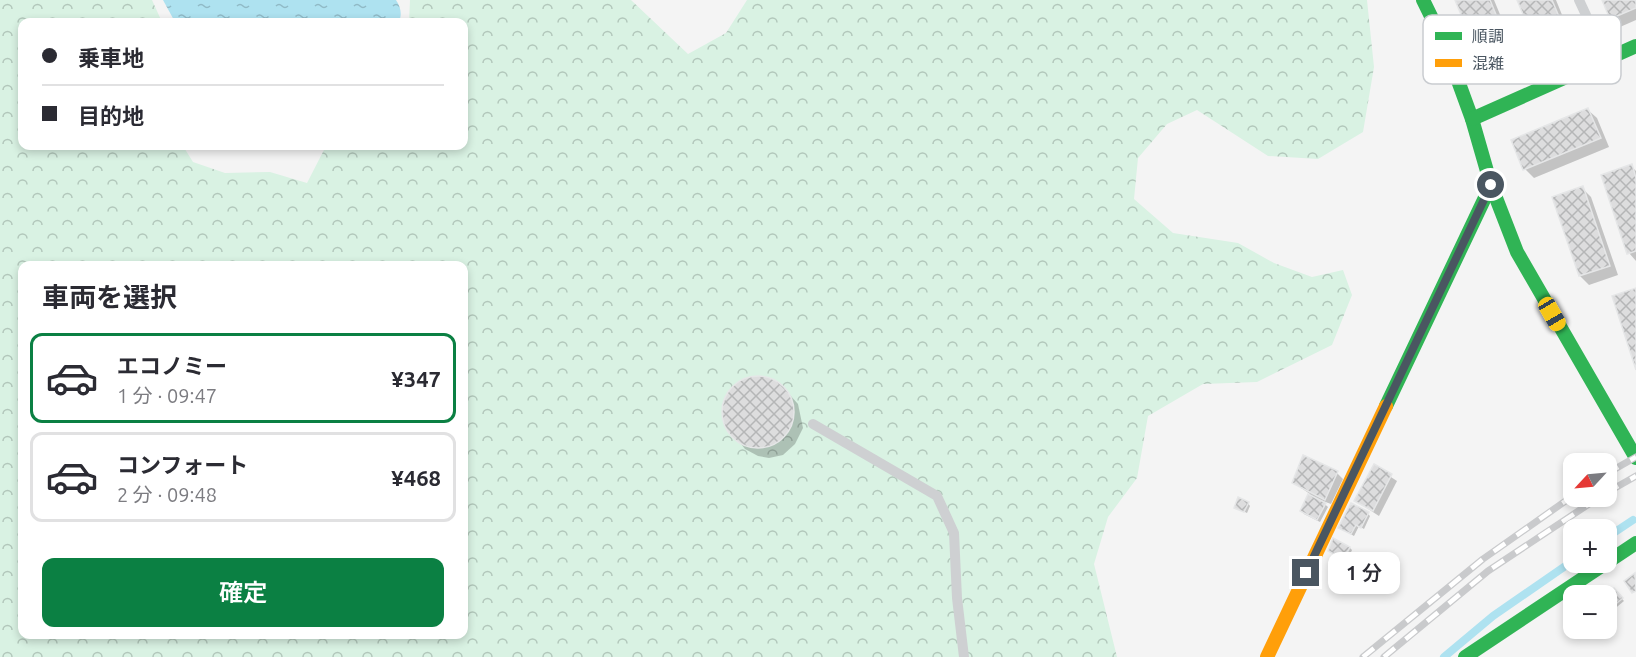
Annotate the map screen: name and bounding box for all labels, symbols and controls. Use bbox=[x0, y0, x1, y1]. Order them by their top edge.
legend bbox=[1423, 15, 1621, 84]
text: 順調 bbox=[1472, 27, 1504, 45]
text: 乗車地 bbox=[78, 45, 144, 70]
text: 混雑 bbox=[1472, 54, 1504, 72]
text: 目的地 bbox=[78, 103, 144, 128]
route start bbox=[1477, 171, 1504, 198]
text: 車両を選択 bbox=[42, 282, 177, 312]
car bbox=[1535, 294, 1569, 334]
icon: car bbox=[45, 351, 99, 405]
text: エコノミー bbox=[117, 353, 227, 378]
text: ¥347 bbox=[391, 366, 441, 391]
text: 1 分 · 09:47 bbox=[117, 384, 217, 407]
icon: car bbox=[45, 450, 99, 504]
text: コンフォート bbox=[117, 452, 248, 477]
north arrow bbox=[1563, 453, 1617, 507]
map controls bbox=[1563, 453, 1617, 639]
text: ¥468 bbox=[391, 465, 441, 490]
text: 2 分 · 09:48 bbox=[117, 483, 217, 506]
button: + bbox=[1563, 519, 1617, 573]
callout: 1 分 bbox=[1327, 552, 1399, 594]
button: 確定 bbox=[42, 558, 444, 627]
route end bbox=[1292, 559, 1319, 586]
text: 1 分 bbox=[1346, 561, 1382, 584]
button: − bbox=[1563, 585, 1617, 639]

